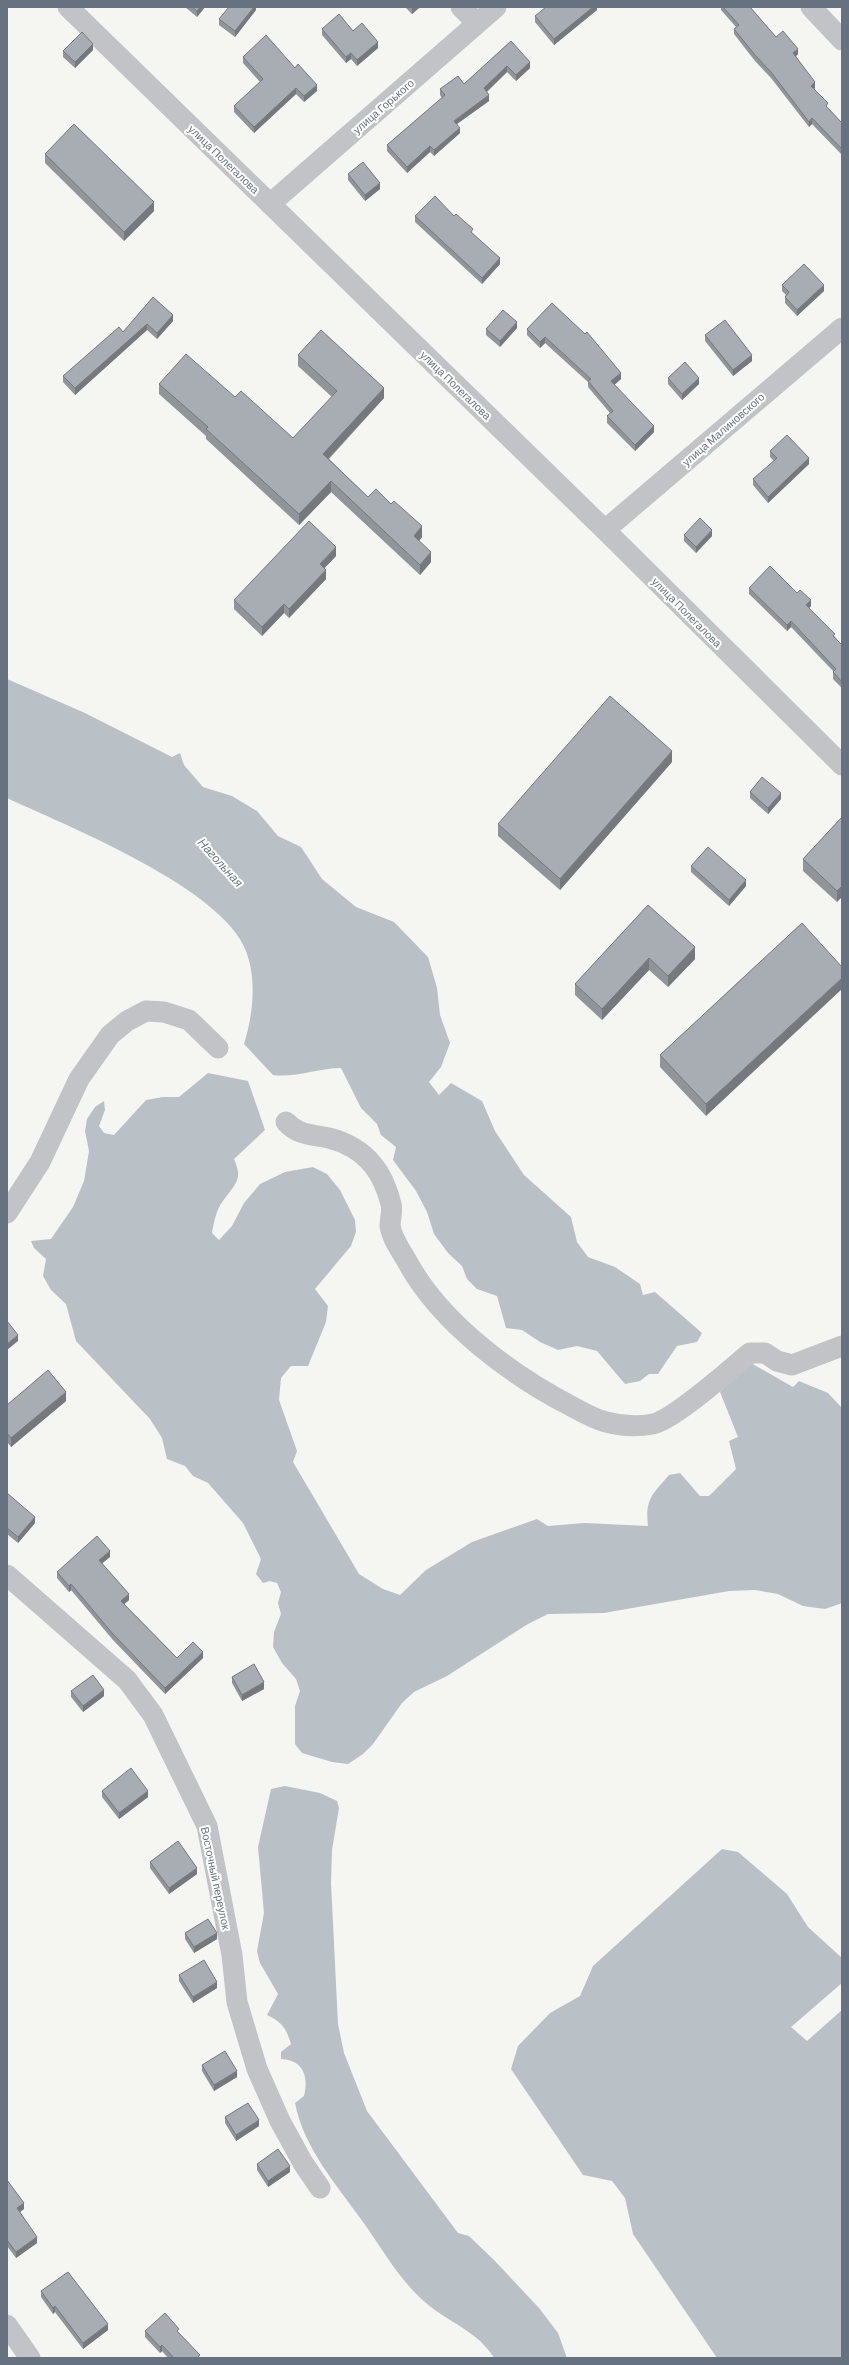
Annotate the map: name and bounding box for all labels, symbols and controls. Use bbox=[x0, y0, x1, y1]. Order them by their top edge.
street label: улица Горького bbox=[350, 76, 416, 136]
street label: улица Полегалова bbox=[186, 122, 263, 197]
street label: улица Полегалова bbox=[418, 348, 495, 423]
street label: улица Малиновского bbox=[679, 390, 767, 468]
street label: улица Полегалова bbox=[649, 574, 725, 650]
water label: Нагольная bbox=[196, 835, 247, 890]
street label: Восточный переулок bbox=[199, 1825, 233, 1931]

